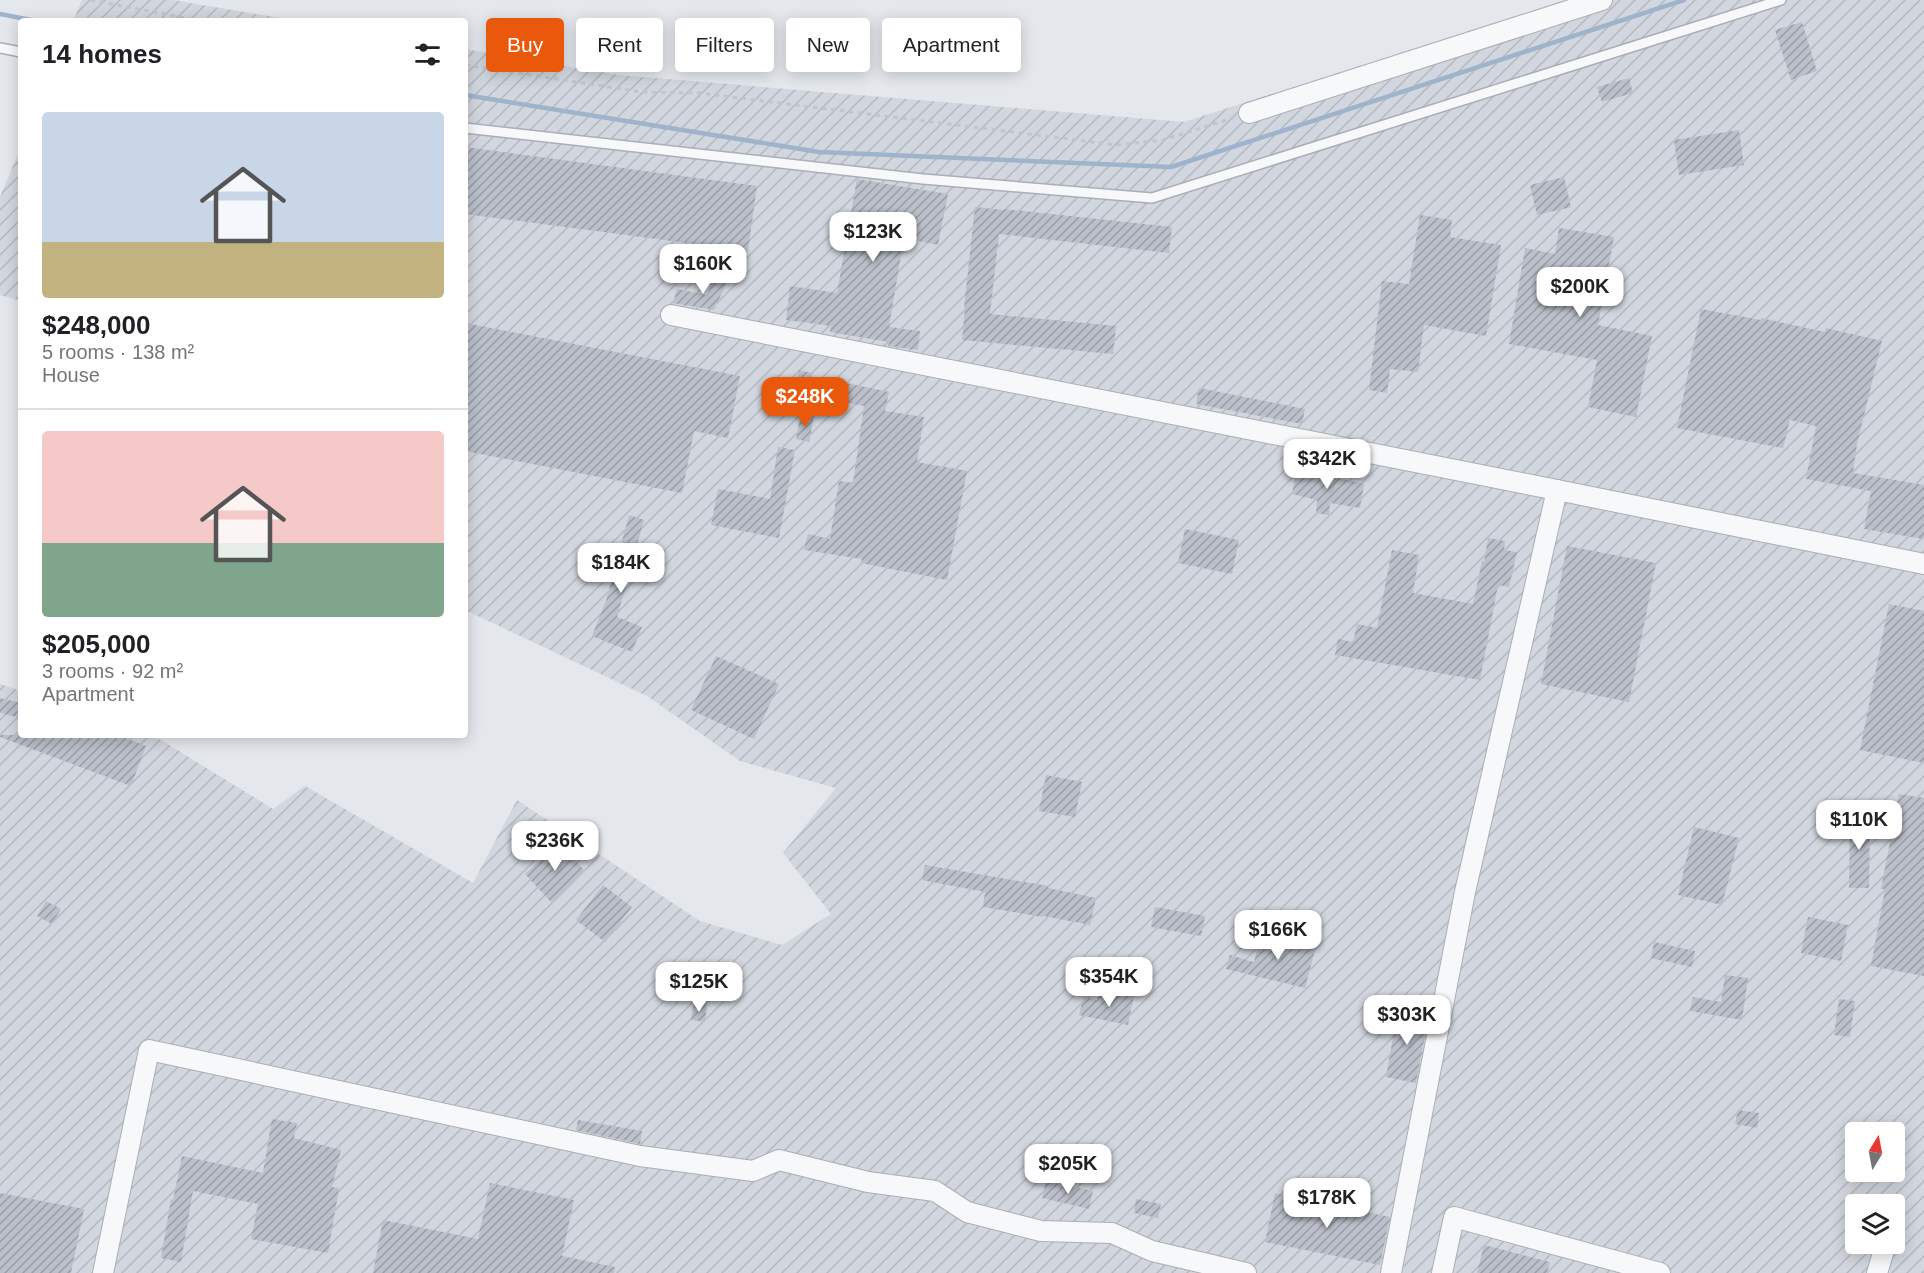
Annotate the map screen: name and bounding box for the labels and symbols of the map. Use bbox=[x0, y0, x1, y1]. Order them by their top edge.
pin: $123K bbox=[831, 212, 915, 263]
pin: $160K bbox=[661, 244, 745, 295]
pin: $200K bbox=[1538, 267, 1622, 318]
pin: $248K bbox=[763, 377, 847, 428]
pin: $342K bbox=[1285, 439, 1369, 490]
pin: $184K bbox=[579, 543, 663, 594]
pin: $110K bbox=[1817, 800, 1901, 851]
pin: $236K bbox=[513, 821, 597, 872]
pin: $166K bbox=[1236, 910, 1320, 961]
pin: $354K bbox=[1067, 957, 1151, 1008]
pin: $125K bbox=[657, 962, 741, 1013]
pin: $303K bbox=[1365, 995, 1449, 1046]
north arrow bbox=[1845, 1122, 1905, 1182]
pin: $205K bbox=[1026, 1144, 1110, 1195]
pin: $178K bbox=[1285, 1178, 1369, 1229]

